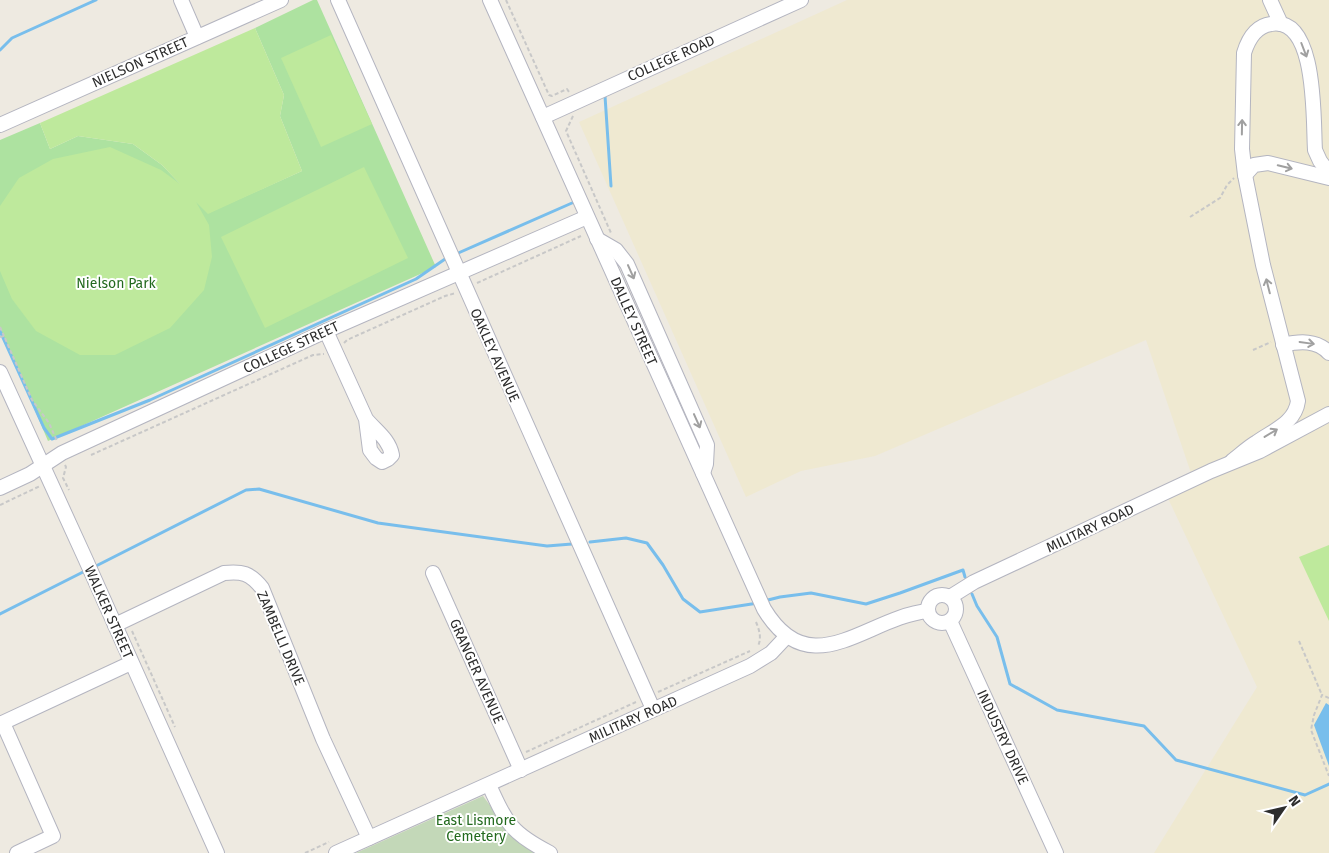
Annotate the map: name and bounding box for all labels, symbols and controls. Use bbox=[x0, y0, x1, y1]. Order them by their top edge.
street label: COLLEGE ROAD bbox=[625, 32, 717, 85]
street label: NIELSON STREET bbox=[89, 33, 192, 91]
one-way arrow bbox=[1301, 42, 1310, 57]
one-way arrow bbox=[1238, 119, 1247, 135]
one-way arrow bbox=[1277, 163, 1293, 172]
one-way arrow bbox=[627, 264, 636, 279]
street label: DALLEY STREET bbox=[606, 274, 661, 369]
park label: Nielson Park bbox=[76, 275, 157, 292]
one-way arrow bbox=[1263, 279, 1273, 295]
street label: OAKLEY AVENUE bbox=[466, 306, 523, 405]
street label: COLLEGE STREET bbox=[241, 317, 343, 377]
one-way arrow bbox=[1299, 338, 1315, 348]
one-way arrow bbox=[692, 413, 702, 428]
one-way arrow bbox=[1264, 428, 1278, 438]
street label: MILITARY ROAD bbox=[1044, 501, 1137, 556]
street label: WALKER STREET bbox=[80, 563, 137, 662]
street label: ZAMBELLI DRIVE bbox=[253, 588, 308, 688]
street label: GRANGER AVENUE bbox=[446, 616, 507, 726]
street label: INDUSTRY DRIVE bbox=[973, 687, 1032, 787]
street label: MILITARY ROAD bbox=[586, 692, 680, 747]
north arrow bbox=[1259, 783, 1309, 833]
text: N bbox=[1285, 792, 1304, 810]
park label: East Lismore Cemetery bbox=[436, 812, 516, 845]

